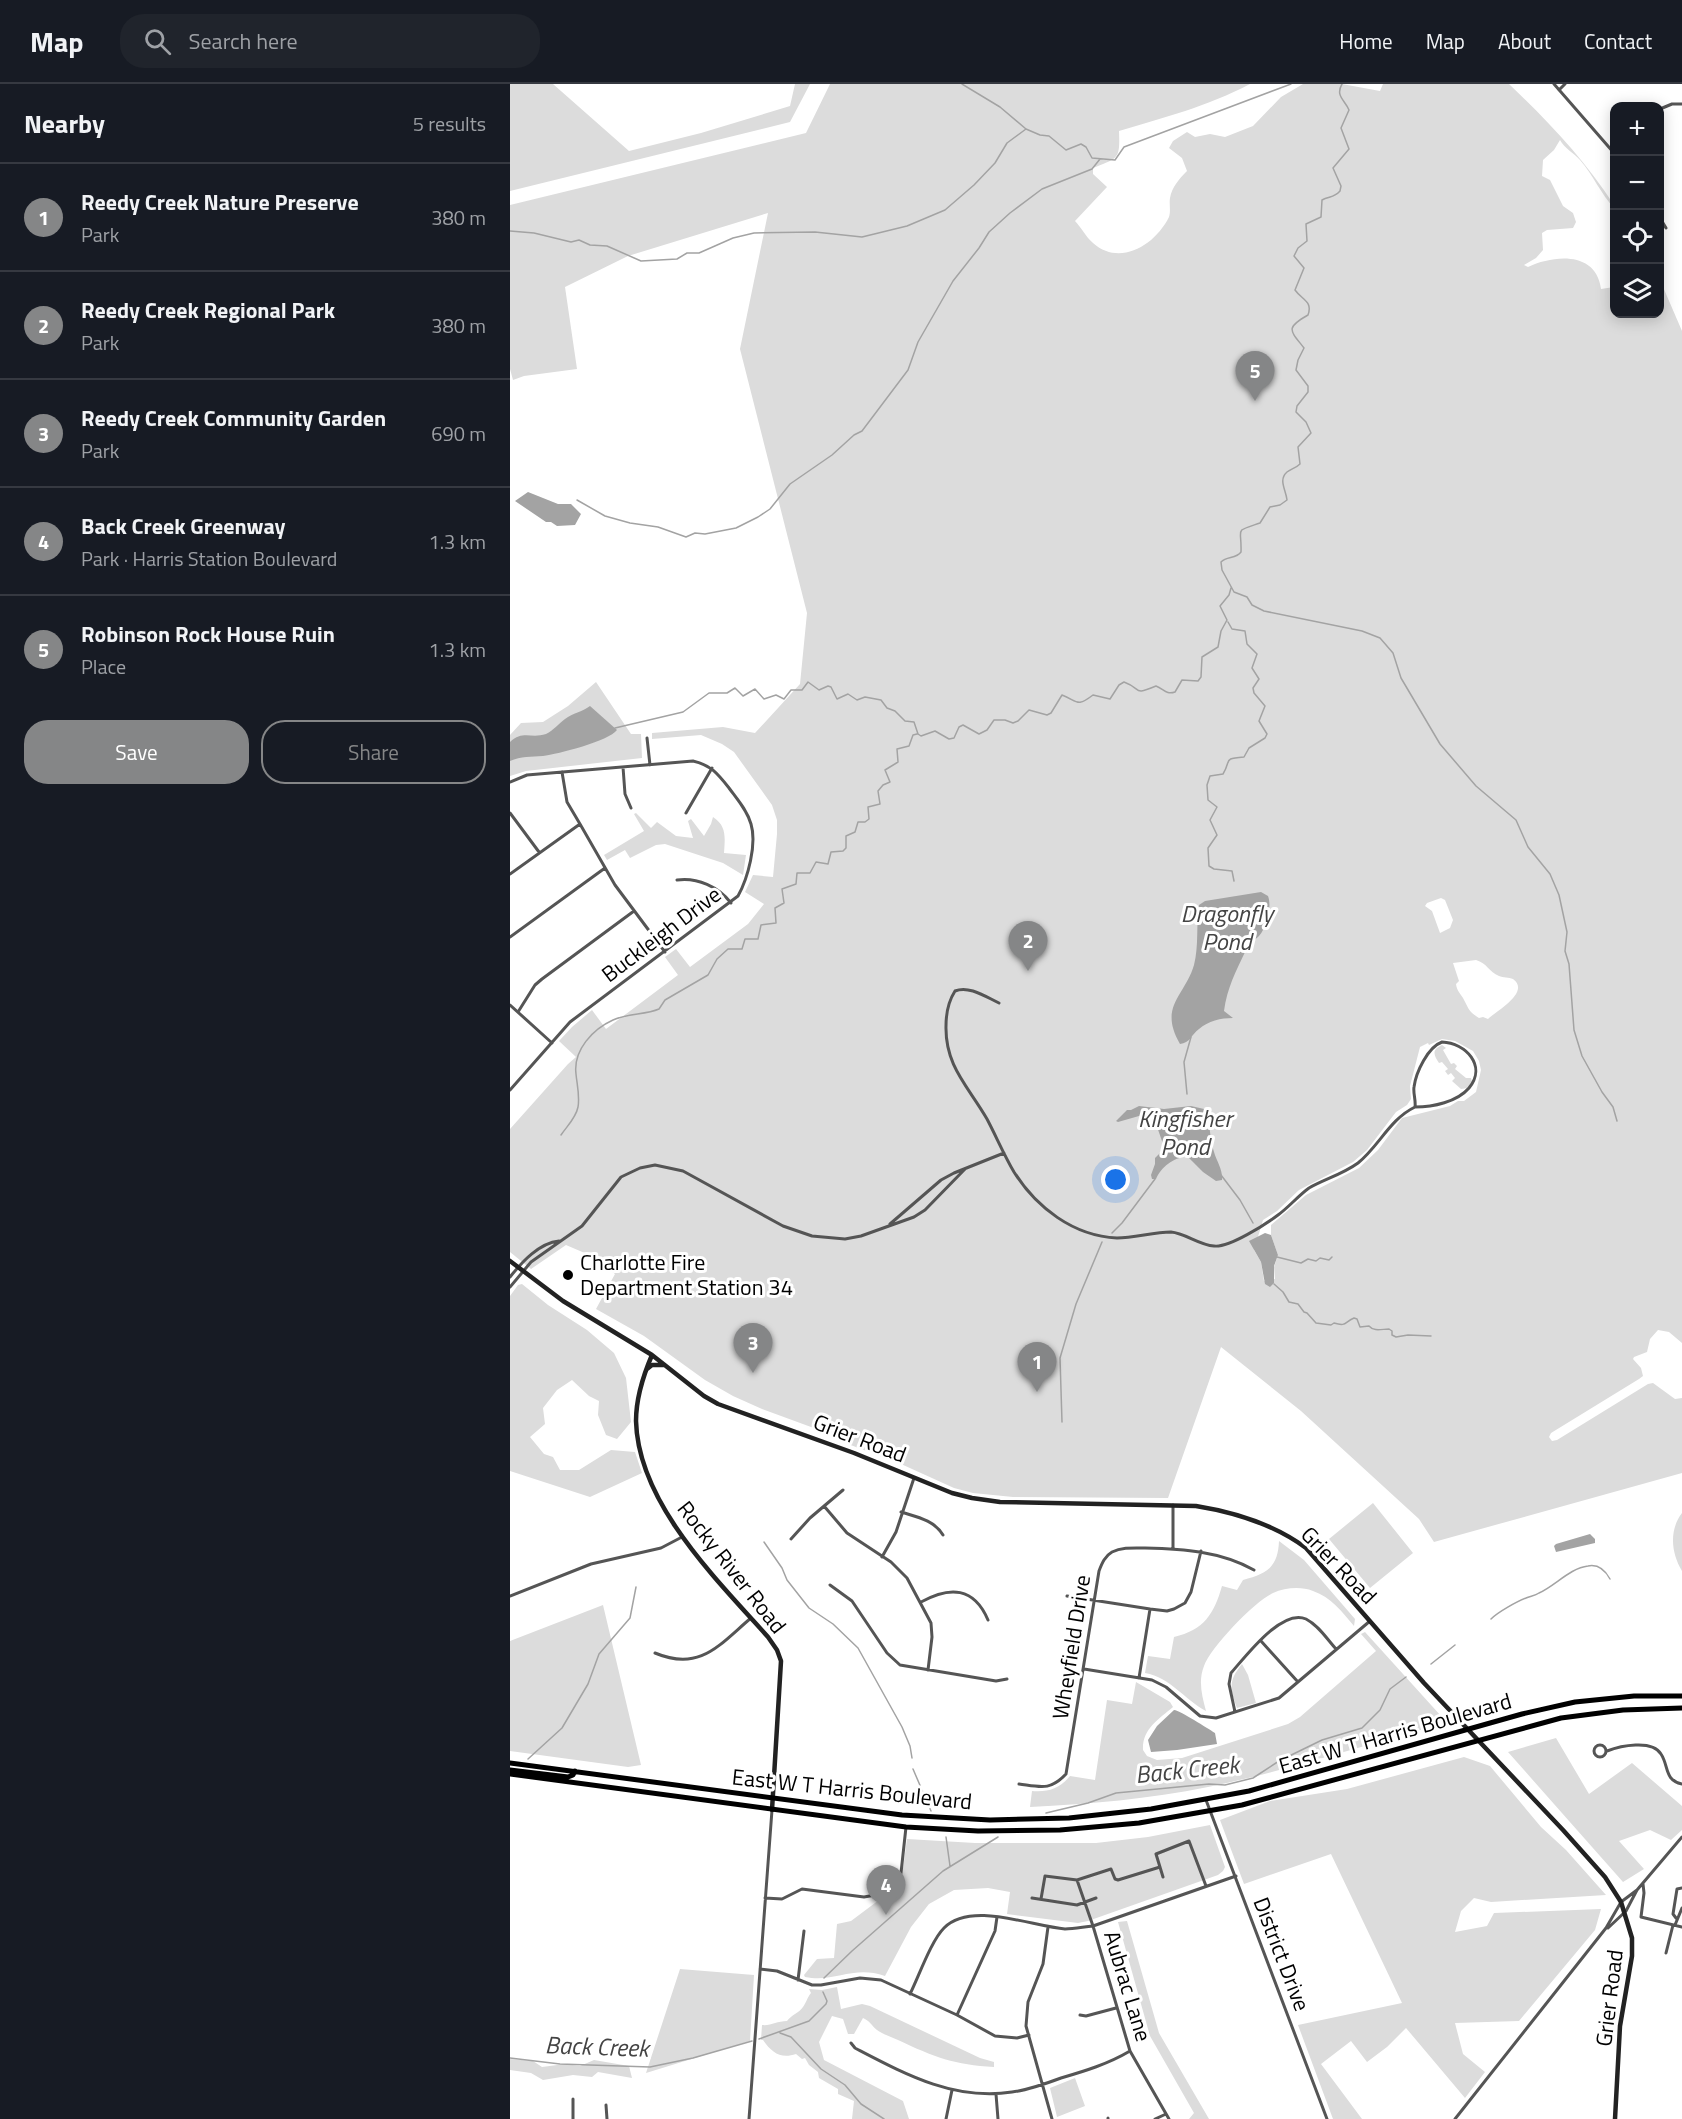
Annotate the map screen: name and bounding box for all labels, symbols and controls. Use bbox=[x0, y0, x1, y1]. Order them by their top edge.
search box bbox=[120, 14, 540, 68]
text: Map bbox=[30, 20, 84, 63]
text: Search here bbox=[189, 24, 298, 58]
icon: search bbox=[141, 25, 174, 58]
text: Home bbox=[1339, 25, 1393, 57]
text: Map bbox=[1426, 25, 1465, 57]
text: About bbox=[1498, 25, 1551, 57]
text: Contact bbox=[1584, 25, 1652, 57]
map controls bbox=[1610, 102, 1664, 318]
button: + bbox=[1610, 102, 1664, 156]
text: Nearby bbox=[24, 104, 105, 143]
text: 5 results bbox=[413, 108, 486, 139]
button: − bbox=[1610, 156, 1664, 210]
text: Reedy Creek Nature Preserve bbox=[81, 185, 359, 219]
text: 1 bbox=[38, 202, 49, 233]
text: 380 m bbox=[431, 202, 486, 233]
button: locate bbox=[1610, 210, 1664, 264]
text: Park bbox=[81, 219, 119, 250]
button: layers bbox=[1610, 264, 1664, 318]
text: Reedy Creek Regional Park bbox=[81, 293, 335, 327]
text: 2 bbox=[38, 310, 49, 341]
text: 380 m bbox=[431, 310, 486, 341]
text: Park bbox=[81, 327, 119, 358]
pin: 5 bbox=[1236, 352, 1274, 401]
text: Reedy Creek Community Garden bbox=[81, 401, 386, 435]
text: 3 bbox=[38, 418, 49, 449]
text: 690 m bbox=[431, 418, 486, 449]
text: Park bbox=[81, 435, 119, 466]
text: Back Creek Greenway bbox=[81, 509, 286, 543]
text: 4 bbox=[38, 526, 49, 557]
text: 1.3 km bbox=[429, 526, 486, 557]
text: Park · Harris Station Boulevard bbox=[81, 543, 337, 574]
text: Robinson Rock House Ruin bbox=[81, 617, 335, 651]
text: 5 bbox=[38, 634, 49, 665]
text: 1.3 km bbox=[429, 634, 486, 665]
text: Place bbox=[81, 651, 126, 682]
button: Save bbox=[24, 720, 249, 784]
button: Share bbox=[261, 720, 486, 784]
street label: Buckleigh Drive bbox=[594, 878, 728, 990]
water label: Dragonfly Pond bbox=[1181, 895, 1276, 959]
pin: 2 bbox=[1008, 922, 1048, 971]
water label: Kingfisher Pond bbox=[1138, 1100, 1235, 1164]
your location bbox=[1101, 1165, 1130, 1194]
place label: Charlotte Fire Department Station 34 bbox=[580, 1245, 793, 1304]
marker: Charlotte Fire Department Station 34 bbox=[561, 1268, 575, 1282]
pin: 3 bbox=[734, 1324, 772, 1373]
pin: 1 bbox=[1018, 1342, 1056, 1392]
street label: Grier Road bbox=[809, 1405, 911, 1471]
street label: Rocky River Road bbox=[669, 1493, 795, 1641]
street label: Grier Road bbox=[1293, 1518, 1385, 1612]
street label: Wheyfield Drive bbox=[1043, 1572, 1099, 1722]
street label: East W T Harris Boulevard bbox=[1274, 1683, 1516, 1783]
water label: Back Creek bbox=[1134, 1745, 1244, 1792]
street label: East W T Harris Boulevard bbox=[730, 1759, 974, 1819]
pin: 4 bbox=[866, 1866, 905, 1915]
street label: District Drive bbox=[1245, 1892, 1319, 2016]
street label: Aubrac Lane bbox=[1095, 1927, 1161, 2045]
street label: Grier Road bbox=[1586, 1948, 1632, 2048]
water label: Back Creek bbox=[545, 2026, 653, 2066]

